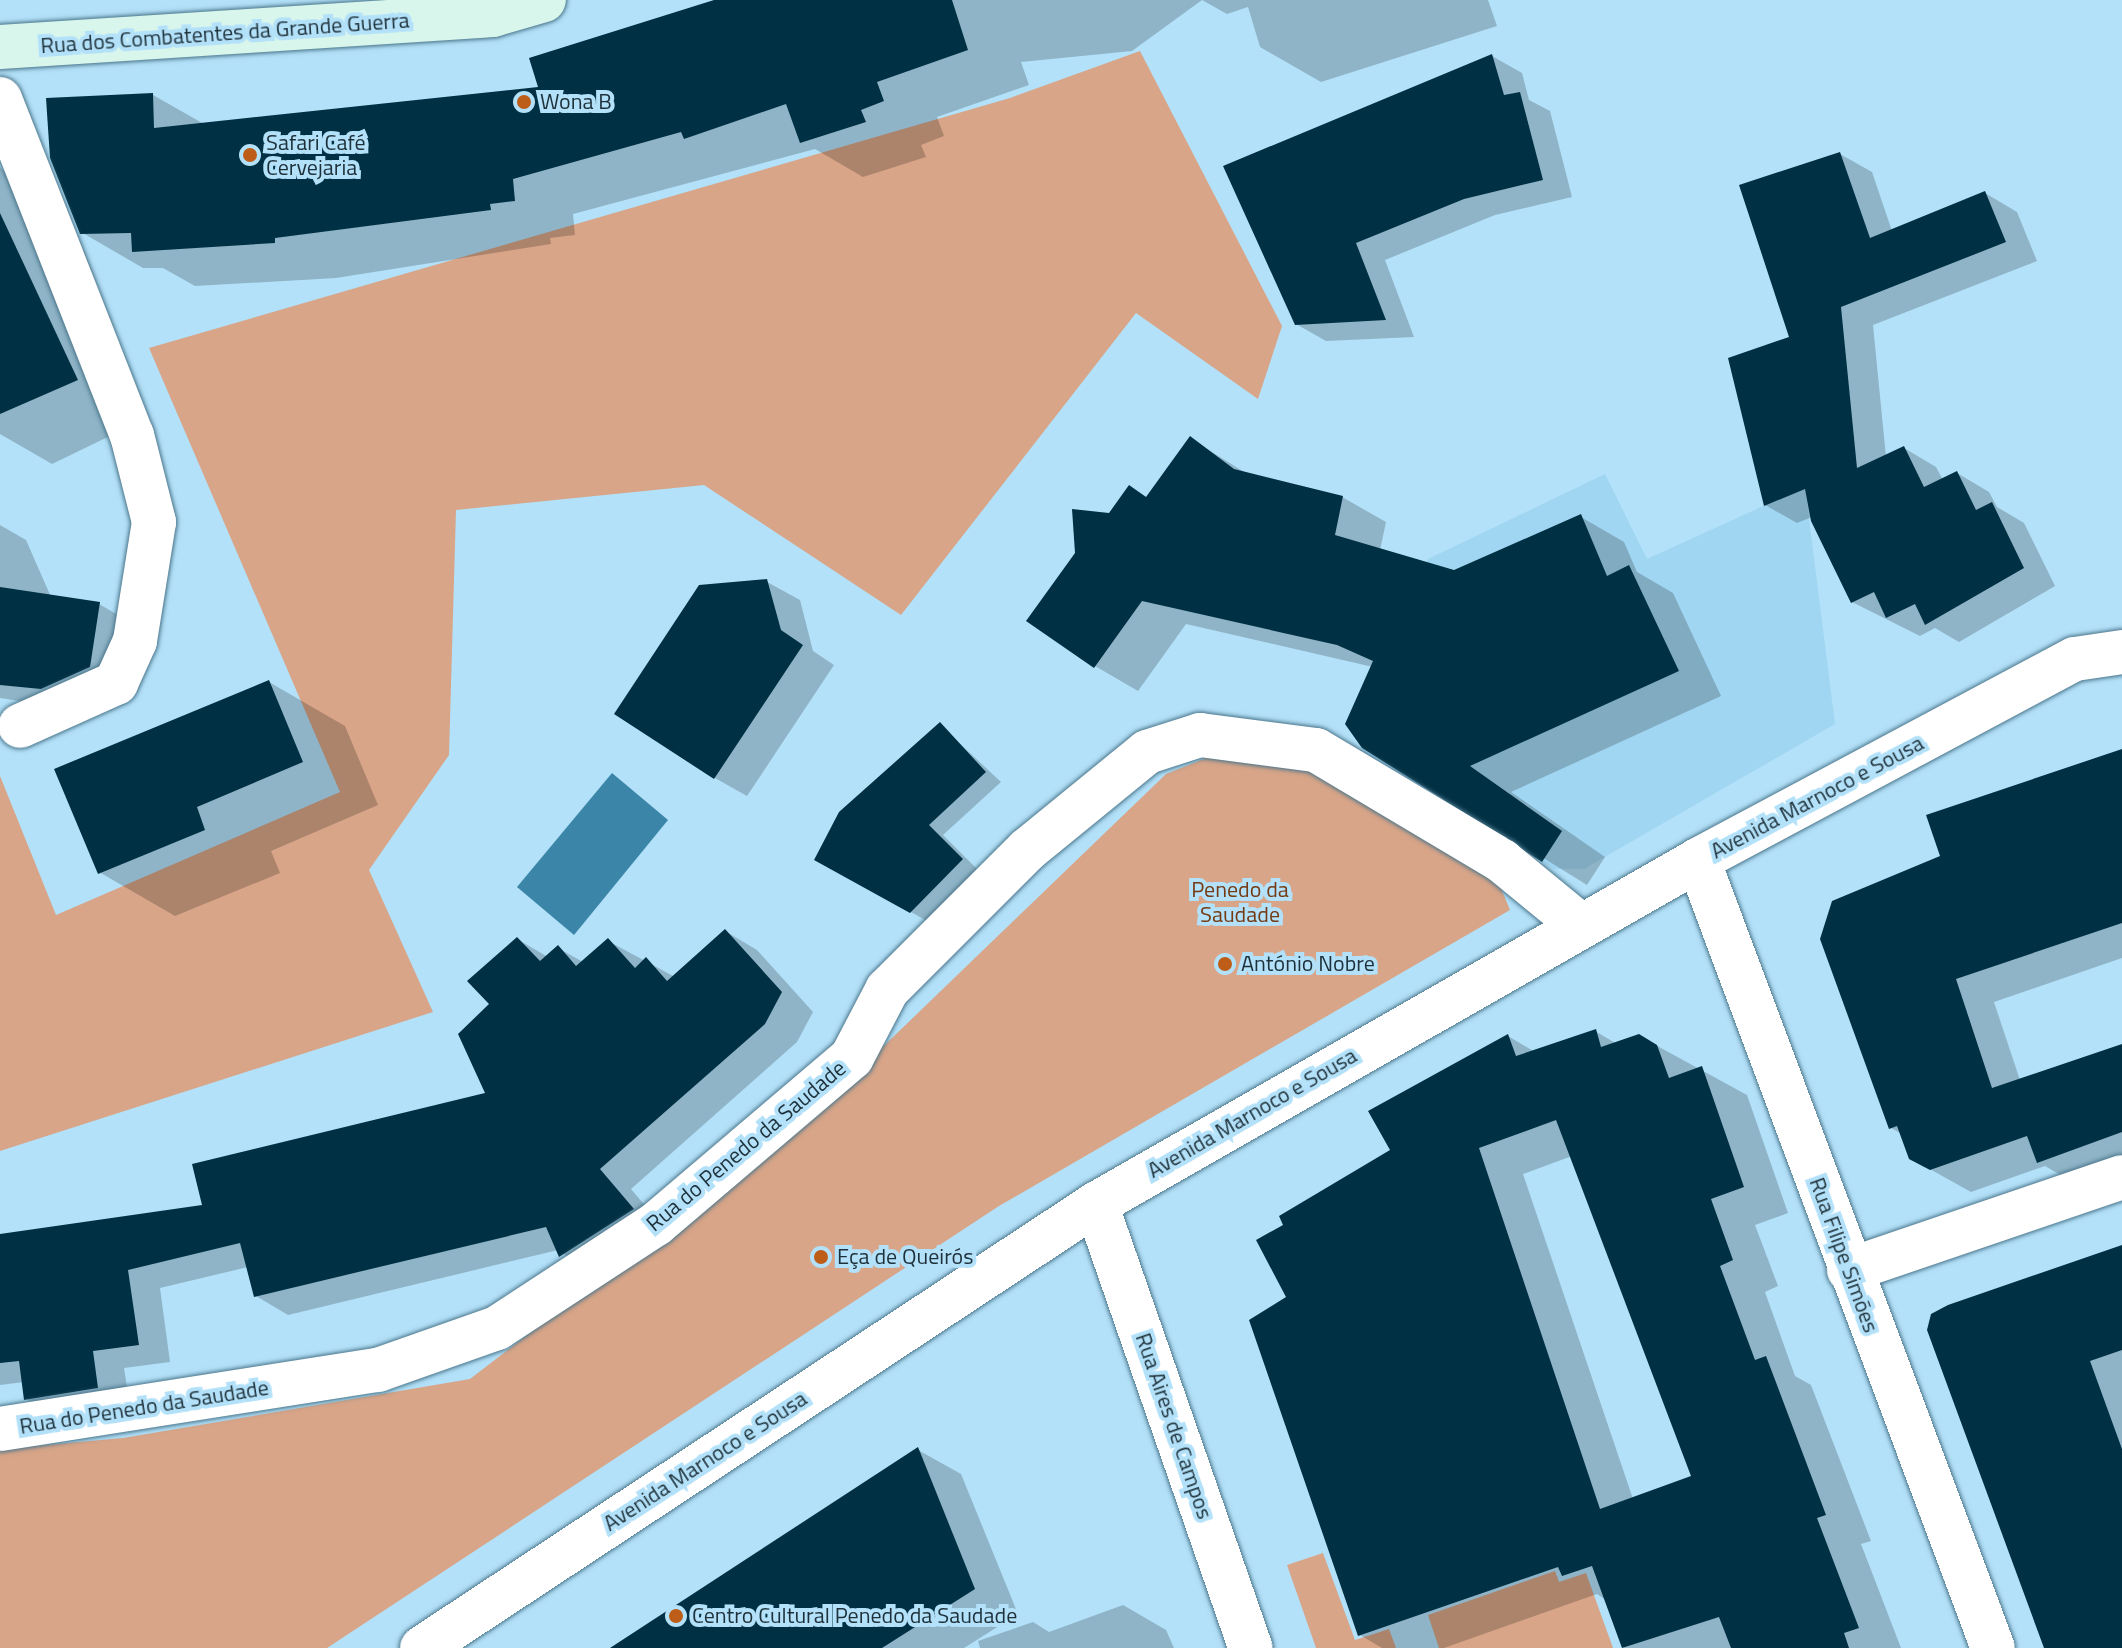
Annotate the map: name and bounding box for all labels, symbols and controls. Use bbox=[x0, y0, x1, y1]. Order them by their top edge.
street label: Rua dos Combatentes da Grande Guerra bbox=[40, 7, 410, 59]
place label: Wona B bbox=[540, 89, 612, 115]
marker: Wona B bbox=[515, 93, 533, 111]
place label: Safari Café Cervejaria bbox=[266, 129, 366, 180]
marker: Safari Café Cervejaria bbox=[241, 146, 259, 164]
street label: Avenida Marnoco e Sousa bbox=[1706, 730, 1928, 864]
park label: Penedo da Saudade bbox=[1191, 876, 1289, 928]
place label: António Nobre bbox=[1241, 951, 1375, 977]
marker: António Nobre bbox=[1216, 955, 1234, 973]
street label: Avenida Marnoco e Sousa bbox=[1143, 1042, 1361, 1184]
street label: Rua do Penedo da Saudade bbox=[641, 1055, 851, 1237]
street label: Rua Filipe Simões bbox=[1804, 1174, 1884, 1336]
place label: Eça de Queirós bbox=[837, 1244, 973, 1270]
marker: Eça de Queirós bbox=[812, 1248, 830, 1266]
street label: Rua Aires de Campos bbox=[1130, 1330, 1218, 1522]
street label: Rua do Penedo da Saudade bbox=[18, 1374, 270, 1440]
street label: Avenida Marnoco e Sousa bbox=[598, 1385, 812, 1537]
place label: Centro Cultural Penedo da Saudade bbox=[692, 1603, 1017, 1629]
marker: Centro Cultural Penedo da Saudade bbox=[667, 1607, 685, 1625]

